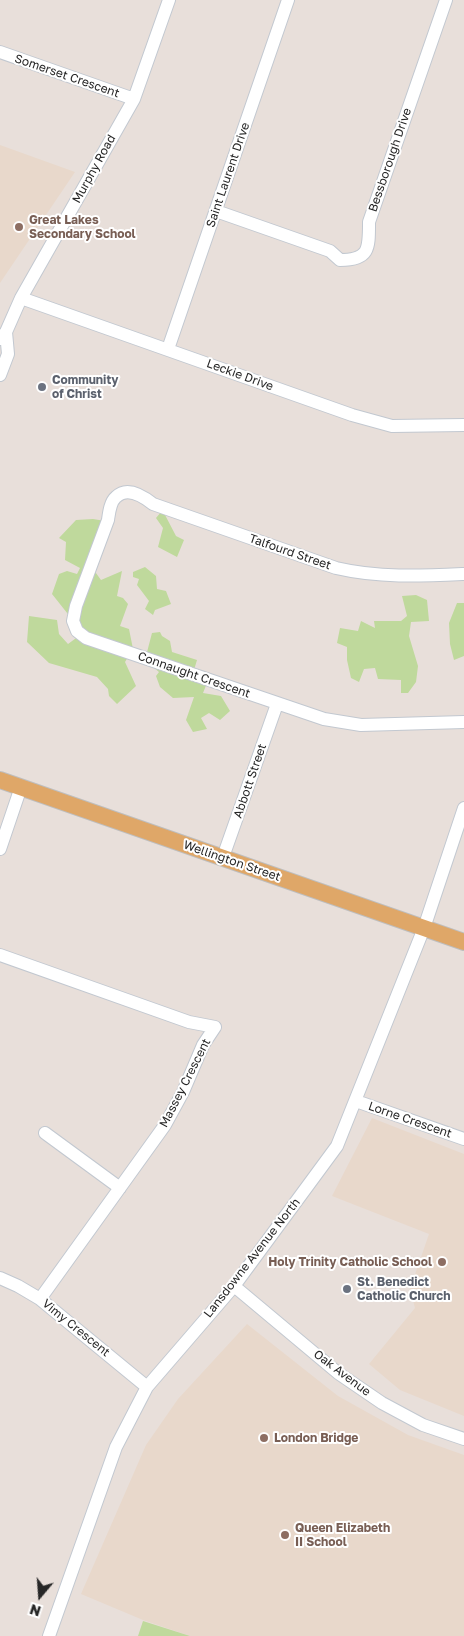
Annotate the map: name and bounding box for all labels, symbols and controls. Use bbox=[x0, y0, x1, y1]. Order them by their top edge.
street label: Somerset Crescent bbox=[13, 51, 121, 101]
street label: Bessborough Drive bbox=[365, 106, 415, 214]
street label: Saint Laurent Drive bbox=[203, 121, 253, 229]
street label: Murphy Road bbox=[69, 132, 119, 206]
place label: Great Lakes Secondary School bbox=[29, 213, 136, 241]
marker: Great Lakes Secondary School bbox=[13, 221, 25, 233]
street label: Leckie Drive bbox=[205, 356, 275, 394]
place label: Community of Christ bbox=[52, 373, 119, 401]
marker: Community of Christ bbox=[36, 381, 48, 393]
street label: Talfourd Street bbox=[247, 531, 333, 573]
street label: Connaught Crescent bbox=[136, 649, 252, 701]
street label: Abbott Street bbox=[230, 742, 270, 820]
street label: Wellington Street bbox=[182, 838, 282, 884]
street label: Massey Crescent bbox=[156, 1036, 214, 1130]
street label: Lorne Crescent bbox=[366, 1099, 454, 1141]
street label: Lansdowne Avenue North bbox=[201, 1195, 303, 1321]
place label: Holy Trinity Catholic School bbox=[268, 1255, 432, 1269]
marker: Holy Trinity Catholic School bbox=[436, 1256, 448, 1268]
place label: St. Benedict Catholic Church bbox=[357, 1275, 451, 1303]
marker: St. Benedict Catholic Church bbox=[341, 1283, 353, 1295]
street label: Vimy Crescent bbox=[39, 1296, 113, 1360]
street label: Oak Avenue bbox=[311, 1347, 373, 1399]
place label: London Bridge bbox=[274, 1431, 358, 1445]
marker: London Bridge bbox=[258, 1432, 270, 1444]
place label: Queen Elizabeth II School bbox=[295, 1521, 390, 1549]
marker: Queen Elizabeth II School bbox=[279, 1529, 291, 1541]
north arrow bbox=[15, 1571, 65, 1621]
text: N bbox=[28, 1601, 43, 1620]

